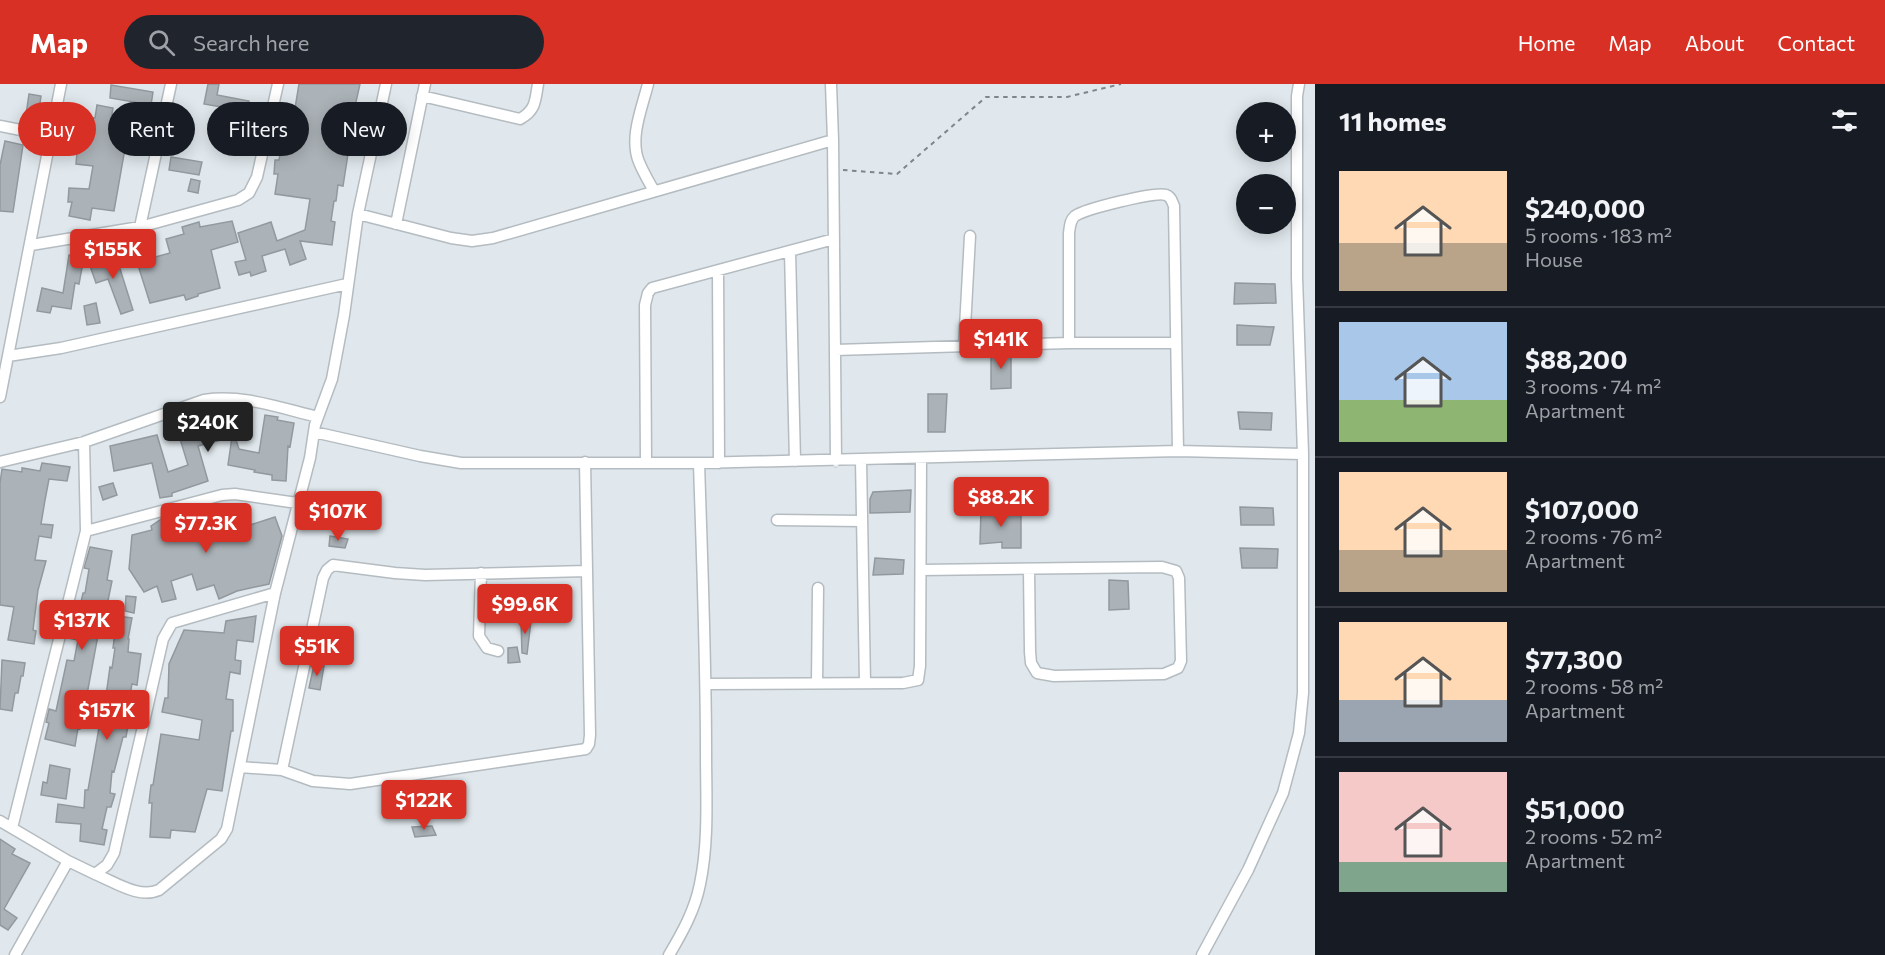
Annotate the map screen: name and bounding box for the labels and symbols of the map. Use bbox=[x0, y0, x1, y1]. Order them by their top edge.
pin: $155K bbox=[71, 229, 155, 280]
pin: $141K bbox=[959, 319, 1043, 370]
pin: $240K bbox=[166, 402, 250, 453]
pin: $88.2K bbox=[952, 477, 1050, 528]
pin: $107K bbox=[296, 491, 380, 542]
pin: $77.3K bbox=[157, 503, 255, 554]
pin: $99.6K bbox=[476, 584, 574, 635]
pin: $137K bbox=[40, 600, 124, 651]
pin: $51K bbox=[281, 626, 353, 677]
pin: $157K bbox=[65, 690, 149, 741]
pin: $122K bbox=[382, 780, 466, 831]

